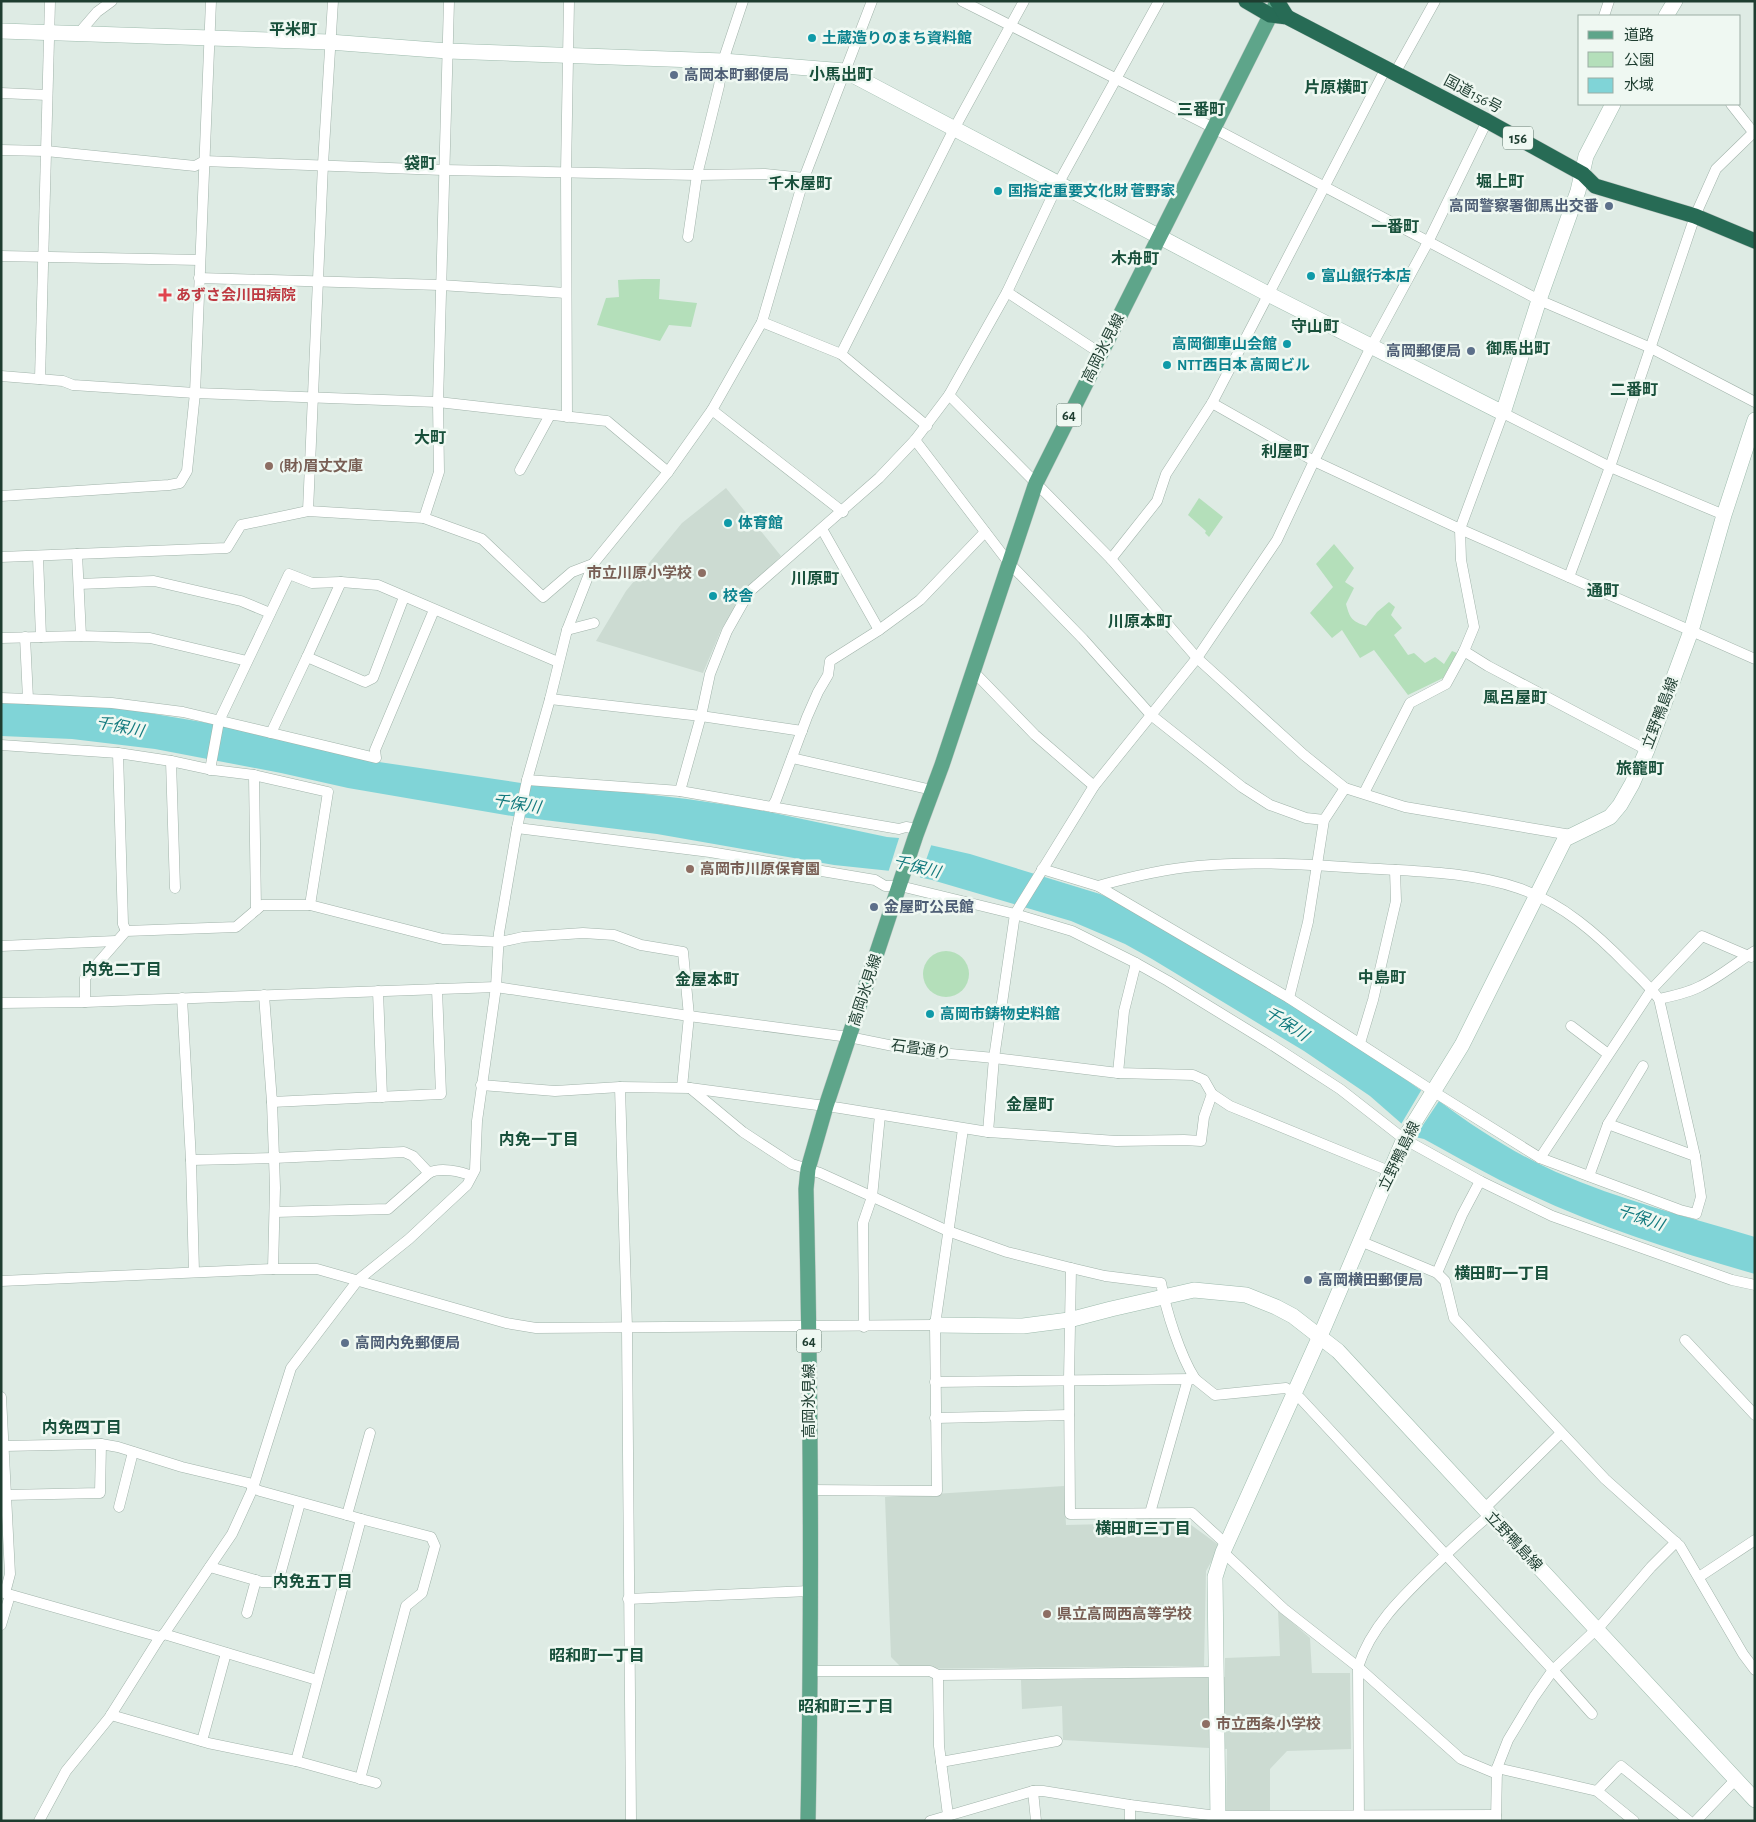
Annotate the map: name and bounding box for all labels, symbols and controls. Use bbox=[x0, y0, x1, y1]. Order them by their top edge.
legend bbox=[1578, 15, 1741, 105]
district label: 平米町 bbox=[269, 21, 317, 38]
text: 道路 bbox=[1624, 27, 1654, 43]
place label: 土蔵造りのまち資料館 bbox=[822, 29, 972, 46]
marker: 土蔵造りのまち資料館 bbox=[806, 32, 818, 44]
text: 公園 bbox=[1624, 52, 1654, 68]
district label: 小馬出町 bbox=[809, 66, 873, 83]
place label: 高岡本町郵便局 bbox=[684, 67, 789, 83]
marker: 高岡本町郵便局 bbox=[668, 69, 680, 81]
street label: 国道156号 bbox=[1441, 72, 1505, 116]
text: 水域 bbox=[1624, 77, 1654, 93]
district label: 片原横町 bbox=[1304, 78, 1368, 96]
district label: 三番町 bbox=[1177, 101, 1225, 118]
road number: 156 bbox=[1503, 126, 1533, 150]
district label: 袋町 bbox=[404, 154, 436, 172]
district label: 堀上町 bbox=[1476, 173, 1524, 190]
district label: 千木屋町 bbox=[768, 175, 832, 192]
place label: 国指定重要文化財 菅野家 bbox=[1008, 182, 1175, 199]
marker: 国指定重要文化財 菅野家 bbox=[992, 185, 1004, 197]
place label: 高岡警察署御馬出交番 bbox=[1449, 198, 1599, 214]
marker: 高岡警察署御馬出交番 bbox=[1603, 200, 1615, 212]
district label: 一番町 bbox=[1371, 218, 1419, 235]
district label: 木舟町 bbox=[1111, 250, 1159, 267]
place label: 富山銀行本店 bbox=[1321, 268, 1411, 284]
marker: 富山銀行本店 bbox=[1305, 270, 1317, 282]
place label: あずさ会川田病院 bbox=[176, 287, 296, 303]
marker: あずさ会川田病院 bbox=[158, 288, 172, 302]
street label: 高岡氷見線 bbox=[1079, 311, 1127, 385]
district label: 守山町 bbox=[1291, 318, 1339, 335]
place label: 高岡御車山会館 bbox=[1172, 336, 1277, 352]
marker: 高岡御車山会館 bbox=[1281, 338, 1293, 350]
district label: 御馬出町 bbox=[1486, 340, 1550, 357]
place label: 高岡郵便局 bbox=[1386, 343, 1461, 359]
marker: 高岡郵便局 bbox=[1465, 345, 1477, 357]
place label: NTT西日本 高岡ビル bbox=[1177, 357, 1310, 373]
marker: NTT西日本 高岡ビル bbox=[1161, 359, 1173, 371]
district label: 二番町 bbox=[1610, 381, 1658, 398]
road number: 64 bbox=[1056, 404, 1082, 426]
district label: 大町 bbox=[414, 429, 446, 446]
district label: 利屋町 bbox=[1261, 443, 1309, 460]
place label: (財)眉丈文庫 bbox=[279, 458, 363, 474]
marker: (財)眉丈文庫 bbox=[263, 460, 275, 472]
place label: 体育館 bbox=[738, 515, 783, 531]
marker: 体育館 bbox=[722, 517, 734, 529]
place label: 市立川原小学校 bbox=[587, 565, 692, 581]
marker: 市立川原小学校 bbox=[696, 567, 708, 579]
district label: 川原町 bbox=[791, 570, 839, 587]
district label: 通町 bbox=[1587, 582, 1619, 599]
place label: 校舎 bbox=[723, 588, 754, 604]
marker: 校舎 bbox=[707, 590, 719, 602]
district label: 川原本町 bbox=[1108, 613, 1172, 630]
street label: 立野鴨島線 bbox=[1639, 675, 1681, 751]
district label: 風呂屋町 bbox=[1483, 690, 1547, 706]
water label: 千保川 bbox=[95, 714, 147, 740]
district label: 旅籠町 bbox=[1616, 760, 1664, 777]
water label: 千保川 bbox=[492, 791, 544, 816]
water label: 千保川 bbox=[892, 852, 944, 881]
place label: 高岡市川原保育園 bbox=[700, 861, 820, 877]
marker: 高岡市川原保育園 bbox=[684, 863, 696, 875]
place label: 金屋町公民館 bbox=[884, 899, 974, 915]
marker: 金屋町公民館 bbox=[868, 901, 880, 913]
street label: 高岡氷見線 bbox=[846, 952, 884, 1028]
district label: 内免二丁目 bbox=[82, 961, 162, 978]
district label: 中島町 bbox=[1358, 969, 1406, 986]
district label: 金屋本町 bbox=[675, 971, 739, 988]
water label: 千保川 bbox=[1262, 1003, 1313, 1045]
place label: 高岡市鋳物史料館 bbox=[940, 1005, 1060, 1022]
marker: 高岡市鋳物史料館 bbox=[924, 1008, 936, 1020]
street label: 石畳通り bbox=[890, 1037, 952, 1061]
district label: 金屋町 bbox=[1006, 1096, 1054, 1113]
street label: 立野鴨島線 bbox=[1375, 1119, 1423, 1193]
district label: 内免一丁目 bbox=[499, 1131, 579, 1148]
water label: 千保川 bbox=[1615, 1202, 1668, 1234]
district label: 横田町一丁目 bbox=[1454, 1264, 1550, 1282]
place label: 高岡横田郵便局 bbox=[1318, 1271, 1423, 1288]
marker: 高岡横田郵便局 bbox=[1302, 1274, 1314, 1286]
road number: 64 bbox=[796, 1330, 822, 1352]
place label: 高岡内免郵便局 bbox=[355, 1335, 460, 1351]
marker: 高岡内免郵便局 bbox=[339, 1337, 351, 1349]
street label: 高岡氷見線 bbox=[801, 1363, 817, 1439]
district label: 内免四丁目 bbox=[42, 1419, 122, 1436]
street label: 立野鴨島線 bbox=[1483, 1508, 1545, 1574]
district label: 横田町三丁目 bbox=[1095, 1519, 1191, 1537]
district label: 内免五丁目 bbox=[273, 1573, 353, 1590]
place label: 県立高岡西高等学校 bbox=[1057, 1606, 1192, 1622]
marker: 県立高岡西高等学校 bbox=[1041, 1608, 1053, 1620]
district label: 昭和町一丁目 bbox=[549, 1647, 645, 1664]
district label: 昭和町三丁目 bbox=[798, 1698, 894, 1715]
place label: 市立西条小学校 bbox=[1216, 1716, 1321, 1732]
marker: 市立西条小学校 bbox=[1200, 1718, 1212, 1730]

